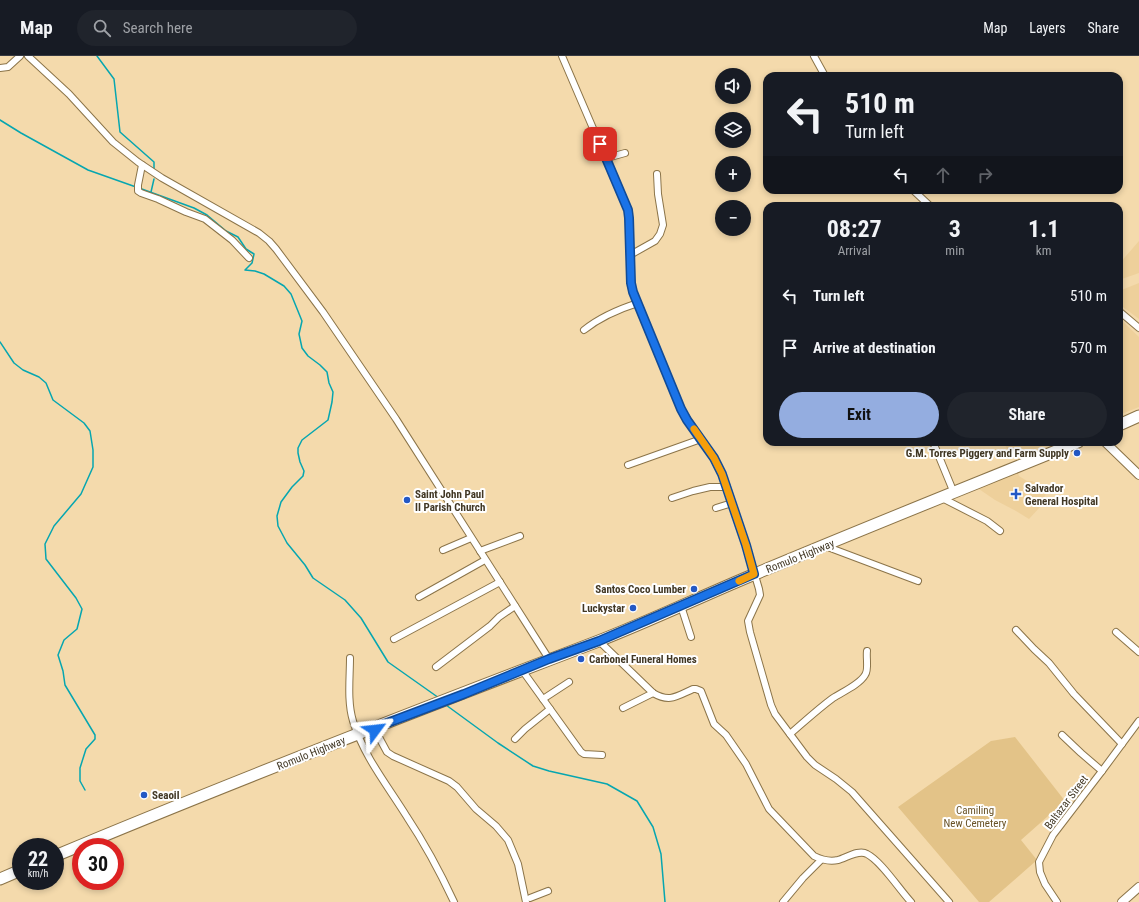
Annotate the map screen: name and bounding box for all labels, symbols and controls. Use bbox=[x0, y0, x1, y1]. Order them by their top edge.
search box bbox=[77, 10, 357, 46]
text: Map bbox=[20, 16, 53, 39]
icon: search bbox=[91, 17, 113, 39]
text: Search here bbox=[123, 19, 193, 37]
text: Map bbox=[983, 20, 1007, 36]
text: Layers bbox=[1029, 20, 1066, 36]
text: Share bbox=[1088, 20, 1119, 36]
map controls bbox=[715, 68, 751, 236]
button: sound bbox=[715, 68, 751, 104]
text: 510 m bbox=[845, 87, 915, 120]
icon: left bbox=[779, 88, 831, 140]
button: layers bbox=[715, 112, 751, 148]
text: Turn left bbox=[845, 121, 904, 142]
pin bbox=[583, 127, 617, 161]
icon: arrive bbox=[589, 133, 611, 155]
button: + bbox=[715, 156, 751, 192]
icon: left bbox=[890, 164, 912, 186]
icon: ahead bbox=[932, 164, 954, 186]
icon: right bbox=[974, 164, 996, 186]
button: − bbox=[715, 200, 751, 236]
text: 08:27 bbox=[827, 215, 882, 243]
text: 3 bbox=[949, 215, 961, 243]
text: 1.1 bbox=[1028, 215, 1059, 243]
text: Arrival bbox=[838, 243, 871, 258]
text: min bbox=[945, 243, 964, 258]
text: km bbox=[1036, 243, 1052, 258]
icon: left bbox=[779, 285, 801, 307]
text: Turn left bbox=[813, 287, 864, 305]
text: 510 m bbox=[1070, 287, 1107, 305]
icon: arrive bbox=[779, 337, 801, 359]
text: Arrive at destination bbox=[813, 339, 936, 357]
text: 570 m bbox=[1070, 339, 1107, 357]
button: Exit bbox=[779, 392, 939, 438]
button: Share bbox=[947, 392, 1107, 438]
place label: G.M. Torres Piggery and Farm Supply bbox=[906, 447, 1069, 460]
marker: G.M. Torres Piggery and Farm Supply bbox=[1072, 448, 1082, 458]
place label: Salvador General Hospital bbox=[1025, 482, 1098, 508]
place label: Saint John Paul II Parish Church bbox=[415, 488, 485, 514]
marker: Salvador General Hospital bbox=[1010, 488, 1022, 500]
marker: Saint John Paul II Parish Church bbox=[402, 495, 412, 505]
street label: Romulo Highway bbox=[764, 537, 837, 576]
place label: Santos Coco Lumber bbox=[595, 583, 686, 596]
marker: Santos Coco Lumber bbox=[689, 584, 699, 594]
place label: Luckystar bbox=[582, 602, 625, 615]
marker: Luckystar bbox=[628, 603, 638, 613]
place label: Carbonel Funeral Homes bbox=[589, 653, 697, 666]
marker: Carbonel Funeral Homes bbox=[576, 654, 586, 664]
position arrow bbox=[354, 709, 396, 751]
street label: Romulo Highway bbox=[275, 734, 348, 773]
street label: Baltazar Street bbox=[1042, 773, 1091, 832]
place label: Seaoil bbox=[152, 789, 180, 802]
marker: Seaoil bbox=[139, 790, 149, 800]
park label: Camiling New Cemetery bbox=[944, 804, 1007, 830]
speed limit sign: 30 bbox=[72, 838, 124, 890]
text: 22 bbox=[28, 847, 48, 871]
text: km/h bbox=[28, 868, 48, 879]

